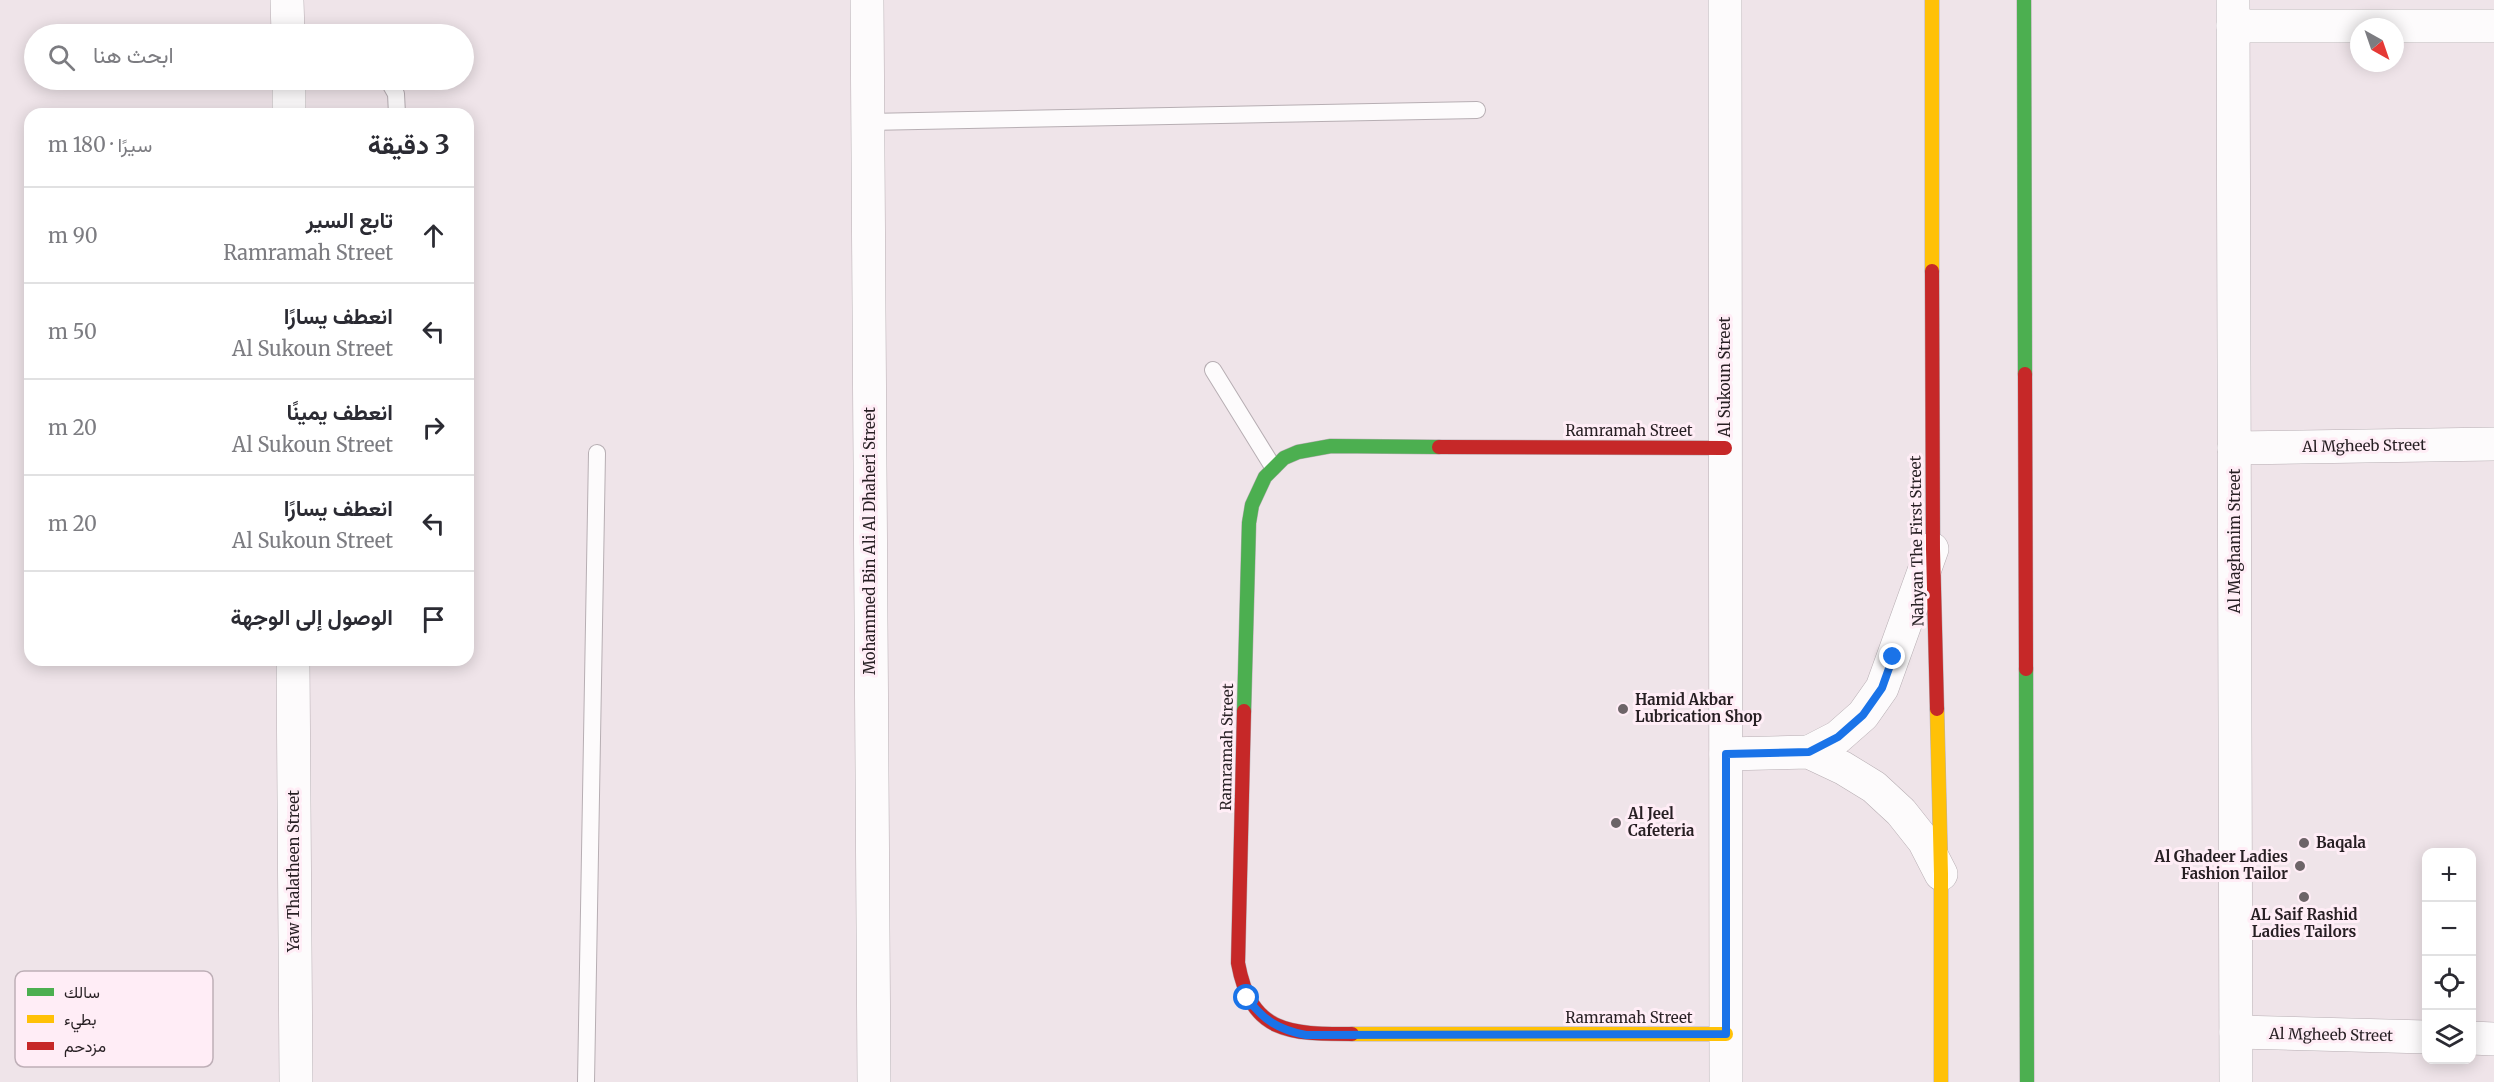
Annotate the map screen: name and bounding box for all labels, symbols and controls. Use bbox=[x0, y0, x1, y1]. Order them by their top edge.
north arrow bbox=[2350, 18, 2404, 72]
search box bbox=[24, 24, 474, 90]
icon: search bbox=[45, 41, 78, 74]
text: ابحث هنا bbox=[93, 41, 174, 69]
text: 3 دقيقة bbox=[368, 128, 450, 161]
text: سيرًا · 180 m bbox=[48, 132, 152, 157]
text: تابع السير bbox=[306, 206, 393, 234]
icon: ahead bbox=[417, 219, 450, 252]
text: 90 m bbox=[48, 223, 98, 248]
text: Ramramah Street bbox=[223, 240, 393, 265]
text: انعطف يسارًا bbox=[284, 302, 393, 330]
icon: left bbox=[417, 315, 450, 348]
street label: Al Sukoun Street bbox=[1715, 317, 1734, 438]
text: 50 m bbox=[48, 319, 97, 344]
text: Al Sukoun Street bbox=[232, 336, 393, 361]
text: انعطف يمينًا bbox=[286, 398, 393, 426]
street label: Mohammed Bin Ali Al Dhaheri Street bbox=[860, 407, 879, 675]
icon: right bbox=[417, 411, 450, 444]
text: 20 m bbox=[48, 415, 97, 440]
street label: Ramramah Street bbox=[1565, 421, 1693, 440]
text: Al Sukoun Street bbox=[232, 432, 393, 457]
street label: Al Mgheeb Street bbox=[2301, 435, 2426, 456]
street label: Nahyan The First Street bbox=[1906, 455, 1927, 627]
street label: Al Maghanim Street bbox=[2225, 468, 2244, 614]
text: انعطف يسارًا bbox=[284, 494, 393, 522]
icon: left bbox=[417, 507, 450, 540]
text: 20 m bbox=[48, 511, 97, 536]
text: Al Sukoun Street bbox=[232, 528, 393, 553]
text: الوصول إلى الوجهة bbox=[230, 603, 393, 631]
icon: arrive bbox=[417, 603, 450, 636]
route end bbox=[1879, 643, 1905, 669]
street label: Ramramah Street bbox=[1216, 683, 1237, 811]
place label: Hamid Akbar Lubrication Shop bbox=[1635, 690, 1763, 726]
marker: Hamid Akbar Lubrication Shop bbox=[1616, 702, 1630, 716]
street label: Yaw Thalatheen Street bbox=[284, 790, 303, 953]
place label: Al Jeel Cafeteria bbox=[1627, 804, 1695, 840]
marker: Al Jeel Cafeteria bbox=[1609, 816, 1623, 830]
place label: Baqala bbox=[2316, 833, 2367, 852]
marker: Baqala bbox=[2297, 836, 2311, 850]
place label: Al Ghadeer Ladies Fashion Tailor bbox=[2154, 847, 2288, 883]
map controls bbox=[2422, 848, 2476, 1064]
button: + bbox=[2422, 848, 2476, 902]
marker: Al Ghadeer Ladies Fashion Tailor bbox=[2293, 859, 2307, 873]
marker: AL Saif Rashid Ladies Tailors bbox=[2297, 890, 2311, 904]
button: − bbox=[2422, 902, 2476, 956]
place label: AL Saif Rashid Ladies Tailors bbox=[2249, 905, 2358, 941]
button: locate bbox=[2422, 956, 2476, 1010]
legend bbox=[15, 971, 213, 1067]
text: سالك bbox=[64, 982, 100, 1002]
route start bbox=[1233, 984, 1259, 1010]
street label: Ramramah Street bbox=[1565, 1008, 1693, 1027]
text: بطيء bbox=[64, 1009, 96, 1033]
button: layers bbox=[2422, 1010, 2476, 1064]
street label: Al Mgheeb Street bbox=[2268, 1024, 2393, 1045]
text: مزدحم bbox=[64, 1036, 106, 1057]

